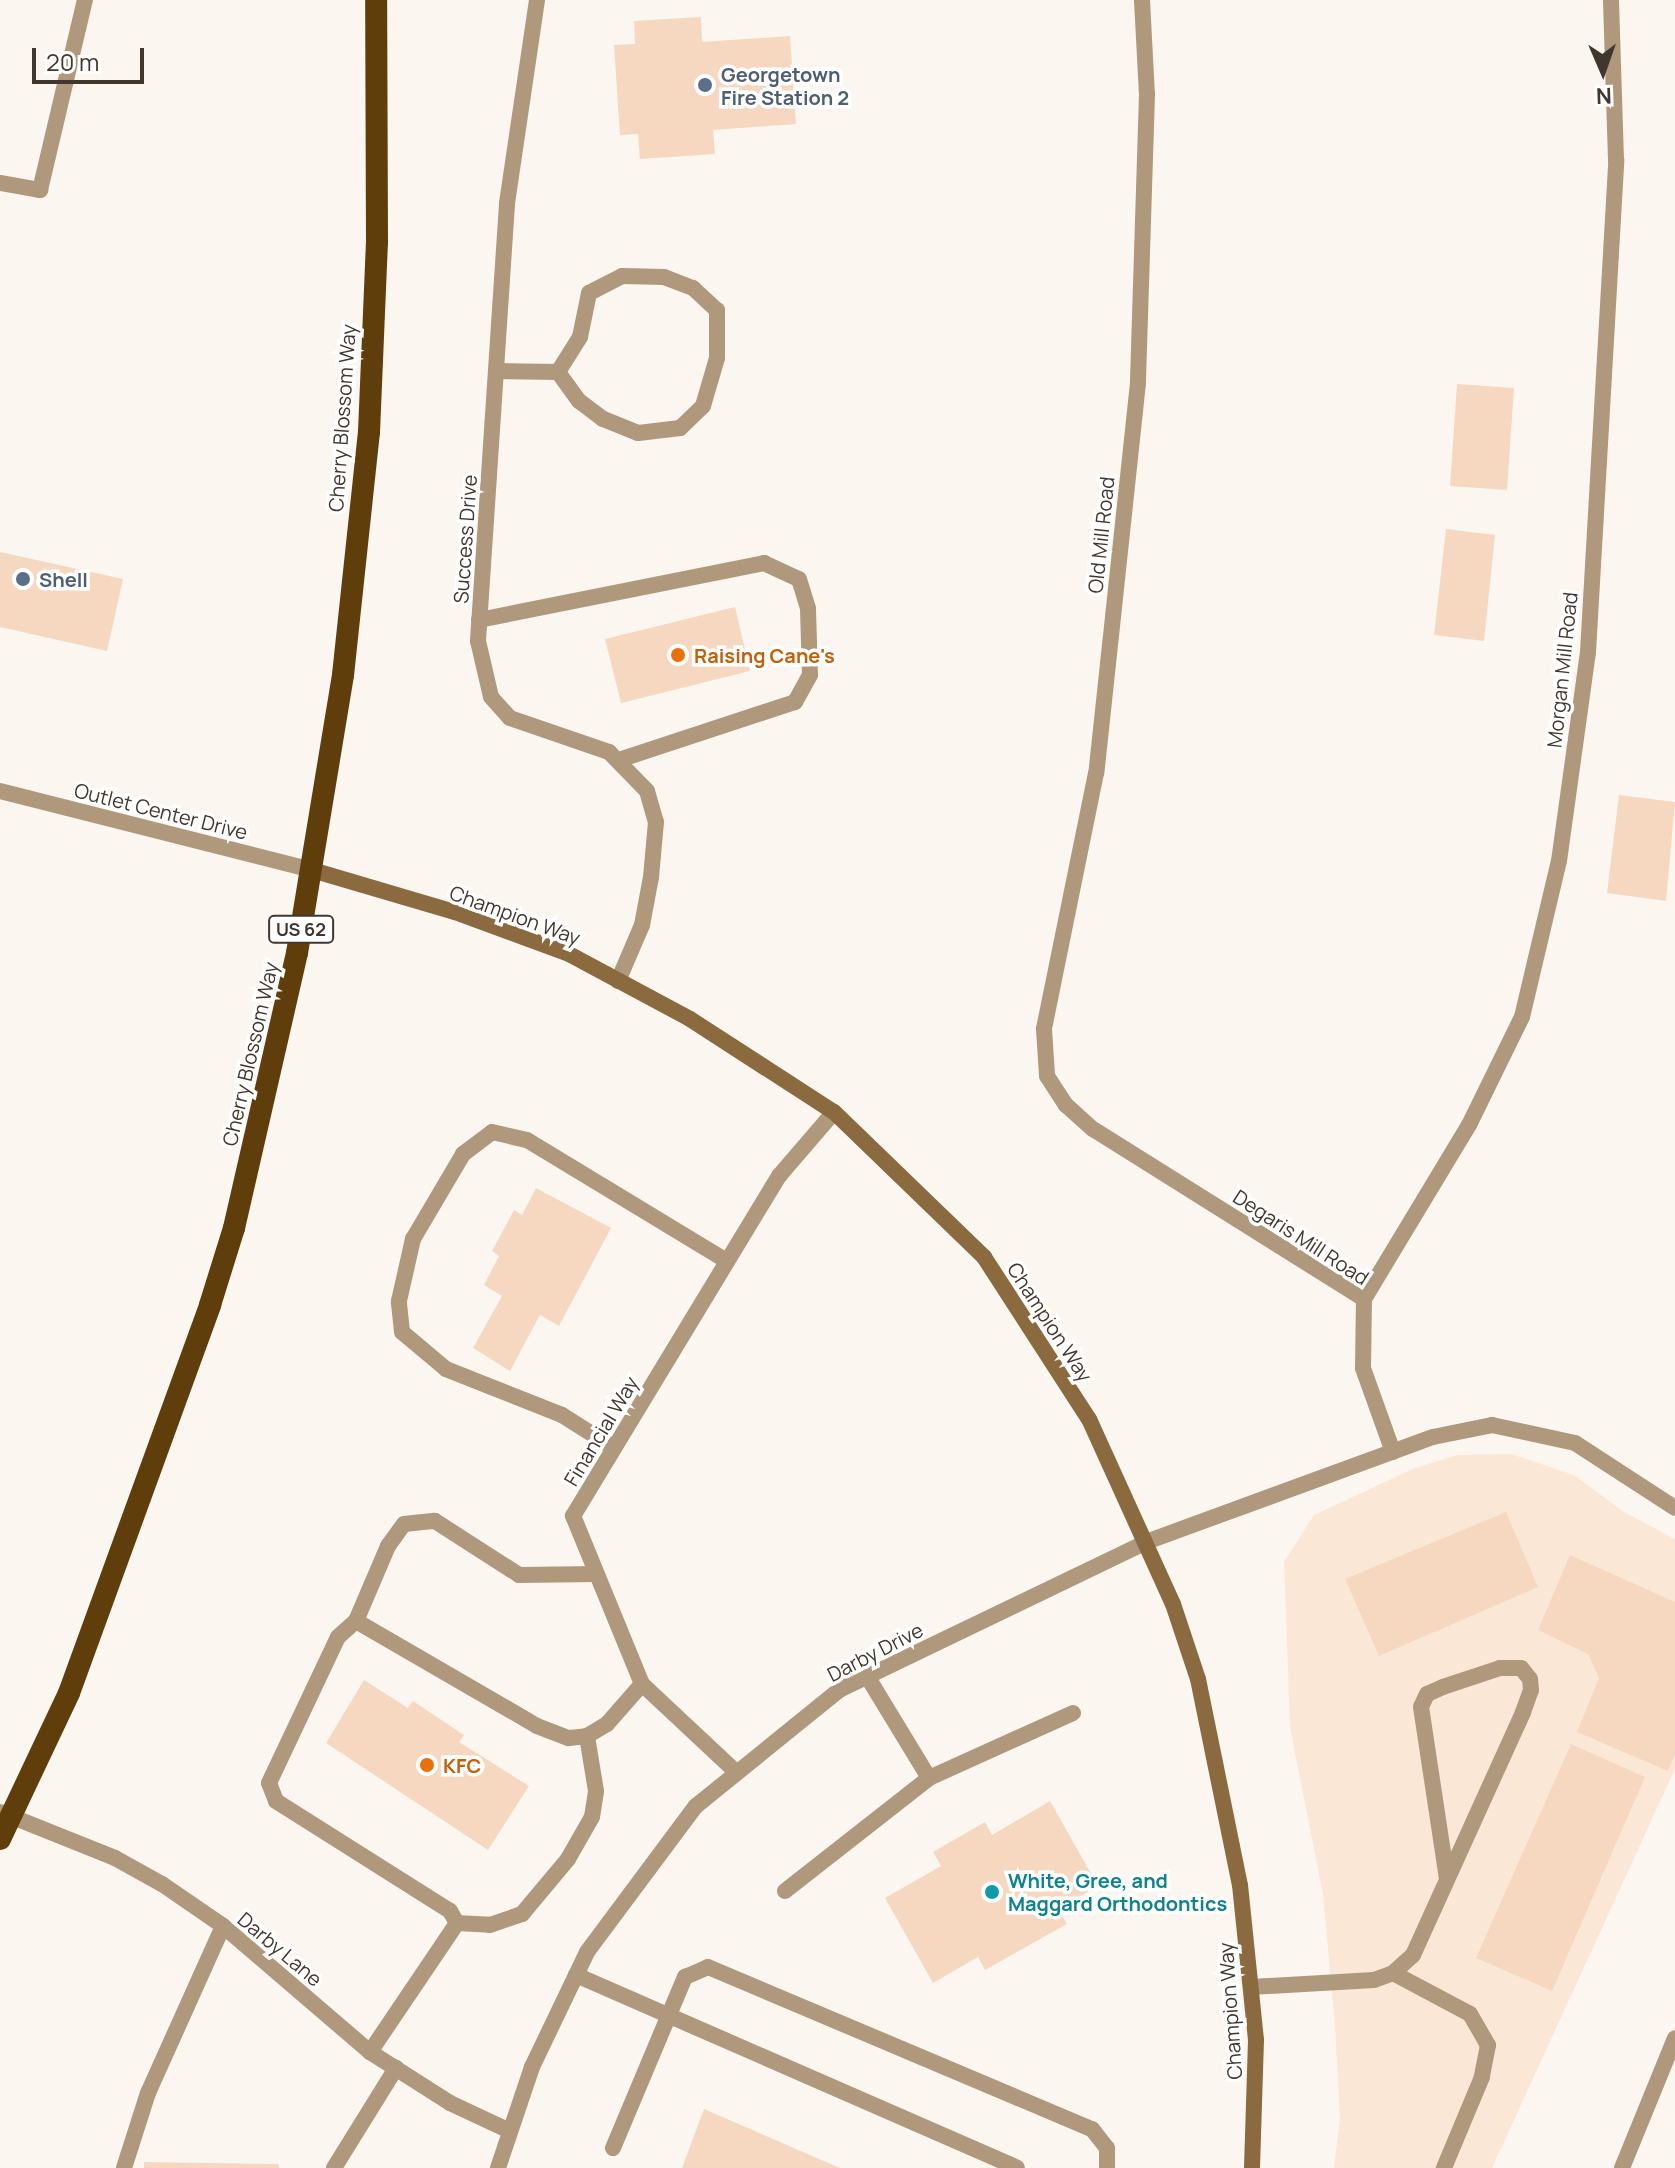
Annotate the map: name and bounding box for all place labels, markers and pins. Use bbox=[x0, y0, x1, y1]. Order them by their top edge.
place label: Georgetown Fire Station 2 bbox=[721, 62, 849, 109]
marker: Georgetown Fire Station 2 bbox=[696, 76, 714, 94]
place label: Shell bbox=[39, 567, 88, 591]
marker: Shell bbox=[14, 570, 32, 588]
place label: Raising Cane's bbox=[694, 643, 835, 667]
marker: Raising Cane's bbox=[669, 646, 687, 664]
place label: KFC bbox=[443, 1753, 481, 1777]
marker: KFC bbox=[418, 1756, 436, 1774]
place label: White, Gree, and Maggard Orthodontics bbox=[1008, 1868, 1227, 1915]
marker: White, Gree, and Maggard Orthodontics bbox=[983, 1883, 1001, 1901]

